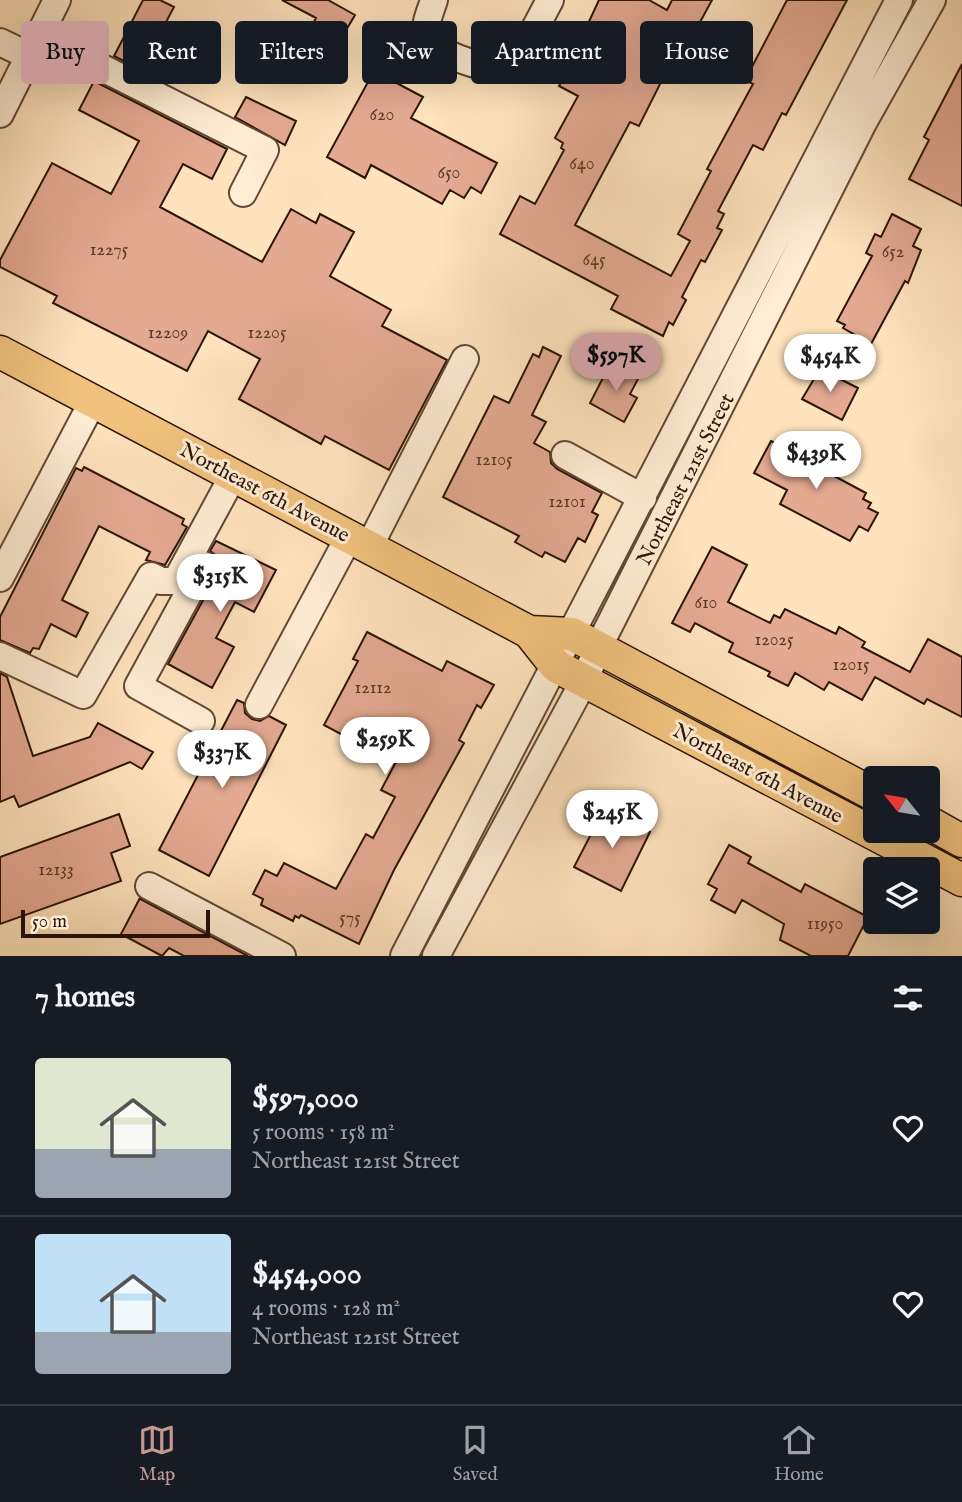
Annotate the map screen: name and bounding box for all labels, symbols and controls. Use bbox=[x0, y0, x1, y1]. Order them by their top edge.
chip: Buy bbox=[21, 21, 109, 84]
chip: Rent bbox=[123, 21, 221, 84]
chip: Filters bbox=[235, 21, 348, 84]
chip: New bbox=[362, 21, 457, 84]
chip: Apartment bbox=[471, 21, 626, 84]
chip: House bbox=[640, 21, 753, 84]
house number: 620 bbox=[370, 104, 394, 127]
house number: 640 bbox=[569, 153, 595, 176]
house number: 650 bbox=[438, 162, 460, 185]
house number: 12275 bbox=[90, 239, 129, 262]
house number: 652 bbox=[882, 241, 904, 264]
house number: 645 bbox=[583, 249, 606, 272]
house number: 12209 bbox=[148, 322, 188, 345]
house number: 12205 bbox=[248, 322, 287, 345]
pin: $597K bbox=[567, 334, 665, 393]
pin: $454K bbox=[781, 334, 879, 394]
text: $597K bbox=[587, 341, 645, 370]
text: $454K bbox=[800, 342, 860, 371]
street label: Northeast 121st Street bbox=[631, 389, 741, 570]
pin: $439K bbox=[767, 432, 865, 491]
street label: Northeast 6th Avenue bbox=[175, 437, 354, 550]
text: $439K bbox=[786, 439, 846, 468]
house number: 12105 bbox=[475, 449, 513, 472]
house number: 12101 bbox=[548, 491, 586, 514]
pin: $315K bbox=[171, 554, 269, 614]
text: $315K bbox=[193, 562, 247, 591]
house number: 610 bbox=[695, 592, 717, 615]
house number: 12025 bbox=[755, 629, 794, 652]
house number: 12015 bbox=[832, 654, 870, 677]
house number: 12112 bbox=[354, 677, 392, 700]
pin: $259K bbox=[336, 718, 434, 777]
street label: Northeast 6th Avenue bbox=[668, 718, 847, 831]
text: $259K bbox=[356, 725, 414, 754]
pin: $337K bbox=[173, 730, 271, 790]
text: $337K bbox=[193, 738, 251, 767]
north arrow bbox=[863, 766, 940, 844]
map controls bbox=[863, 766, 940, 934]
pin: $245K bbox=[563, 790, 661, 850]
text: $245K bbox=[582, 798, 642, 827]
button: layers bbox=[863, 857, 940, 934]
house number: 12133 bbox=[38, 859, 74, 882]
scale bar bbox=[21, 907, 210, 939]
house number: 575 bbox=[339, 907, 361, 930]
text: 50 m bbox=[32, 910, 67, 934]
house number: 11950 bbox=[807, 913, 843, 936]
text: 7 homes bbox=[35, 979, 135, 1017]
icon: filters bbox=[889, 979, 927, 1017]
text: $597,000 bbox=[252, 1080, 359, 1118]
icon: home bbox=[91, 1086, 175, 1170]
icon: heart bbox=[889, 1109, 927, 1147]
text: 5 rooms · 158 m² bbox=[252, 1118, 395, 1147]
text: Northeast 121st Street bbox=[252, 1147, 460, 1176]
text: $454,000 bbox=[252, 1256, 362, 1294]
icon: home bbox=[91, 1262, 175, 1346]
icon: heart bbox=[889, 1285, 927, 1323]
text: 4 rooms · 128 m² bbox=[252, 1294, 400, 1323]
text: Northeast 121st Street bbox=[252, 1323, 460, 1352]
tab: Map bbox=[138, 1421, 176, 1487]
tab: Saved bbox=[453, 1421, 498, 1487]
tab: Home bbox=[774, 1421, 824, 1487]

